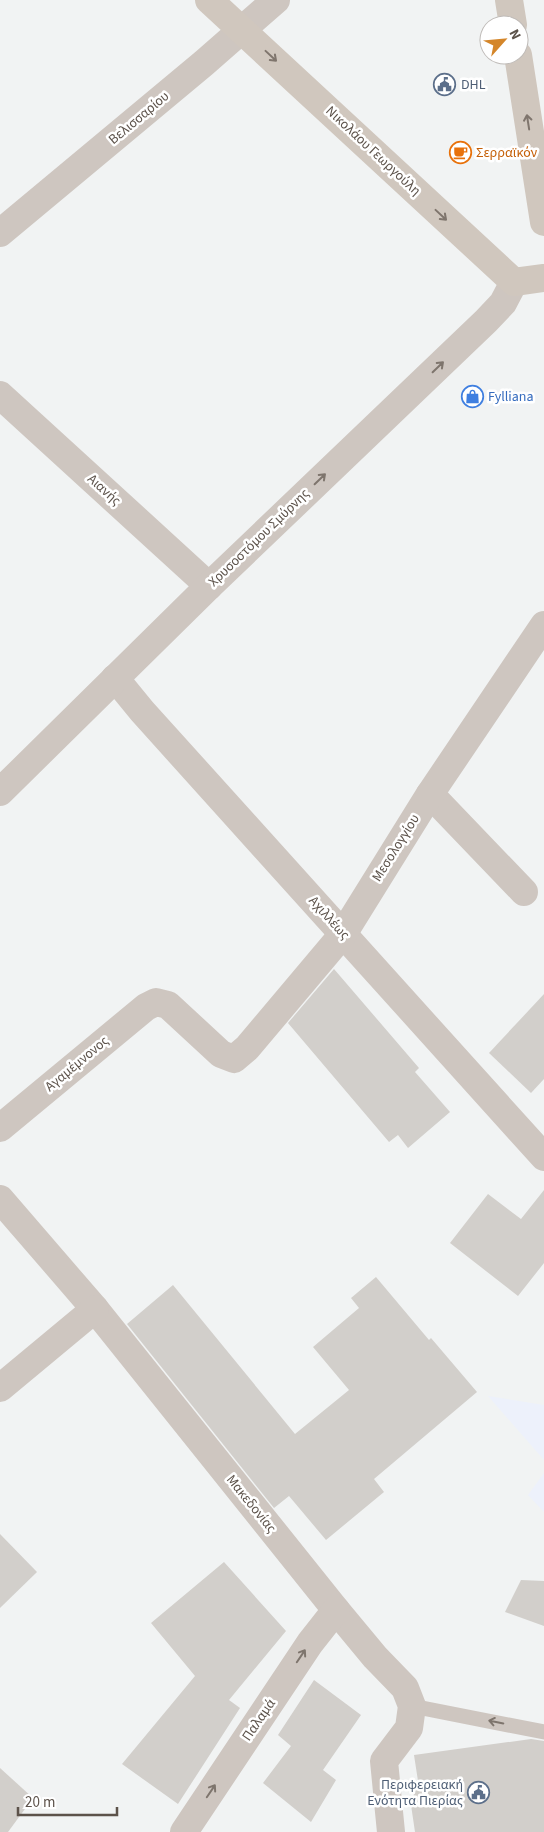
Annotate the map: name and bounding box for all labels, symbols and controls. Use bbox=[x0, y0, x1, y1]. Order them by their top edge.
north arrow bbox=[479, 15, 529, 65]
text: N bbox=[504, 26, 526, 43]
one-way arrow bbox=[265, 50, 277, 62]
public building icon: DHL bbox=[433, 73, 457, 97]
place label: DHL bbox=[461, 75, 486, 95]
street label: Βελισσαρίου bbox=[104, 87, 174, 149]
street label: Νικολάου Γεωργούλη bbox=[321, 102, 425, 200]
one-way arrow bbox=[523, 115, 533, 131]
cafe icon: Σερραϊκόν bbox=[448, 141, 472, 165]
place label: Σερραϊκόν bbox=[476, 143, 537, 163]
one-way arrow bbox=[435, 209, 448, 220]
one-way arrow bbox=[431, 361, 444, 373]
shop icon: Fylliana bbox=[460, 385, 484, 409]
place label: Fylliana bbox=[488, 387, 534, 407]
street label: Αιανής bbox=[83, 469, 125, 511]
one-way arrow bbox=[314, 473, 327, 485]
street label: Χρυσοστόμου Σμύρνης bbox=[204, 484, 314, 592]
street label: Μεσολογγίου bbox=[367, 810, 425, 886]
street label: Αχιλλέως bbox=[304, 892, 354, 944]
street label: Αγαμέμνονος bbox=[41, 1031, 113, 1097]
street label: Μακεδονίας bbox=[221, 1471, 281, 1537]
one-way arrow bbox=[296, 1649, 306, 1663]
street label: Παλαμά bbox=[238, 1695, 281, 1745]
one-way arrow bbox=[489, 1717, 505, 1727]
place label: Περιφερειακή Ενότητα Πιερίας bbox=[367, 1775, 463, 1811]
public building icon: Περιφερειακή Ενότητα Πιερίας bbox=[467, 1781, 491, 1805]
scale bar bbox=[18, 1784, 116, 1816]
one-way arrow bbox=[207, 1785, 217, 1799]
text: 20 m bbox=[25, 1792, 55, 1813]

